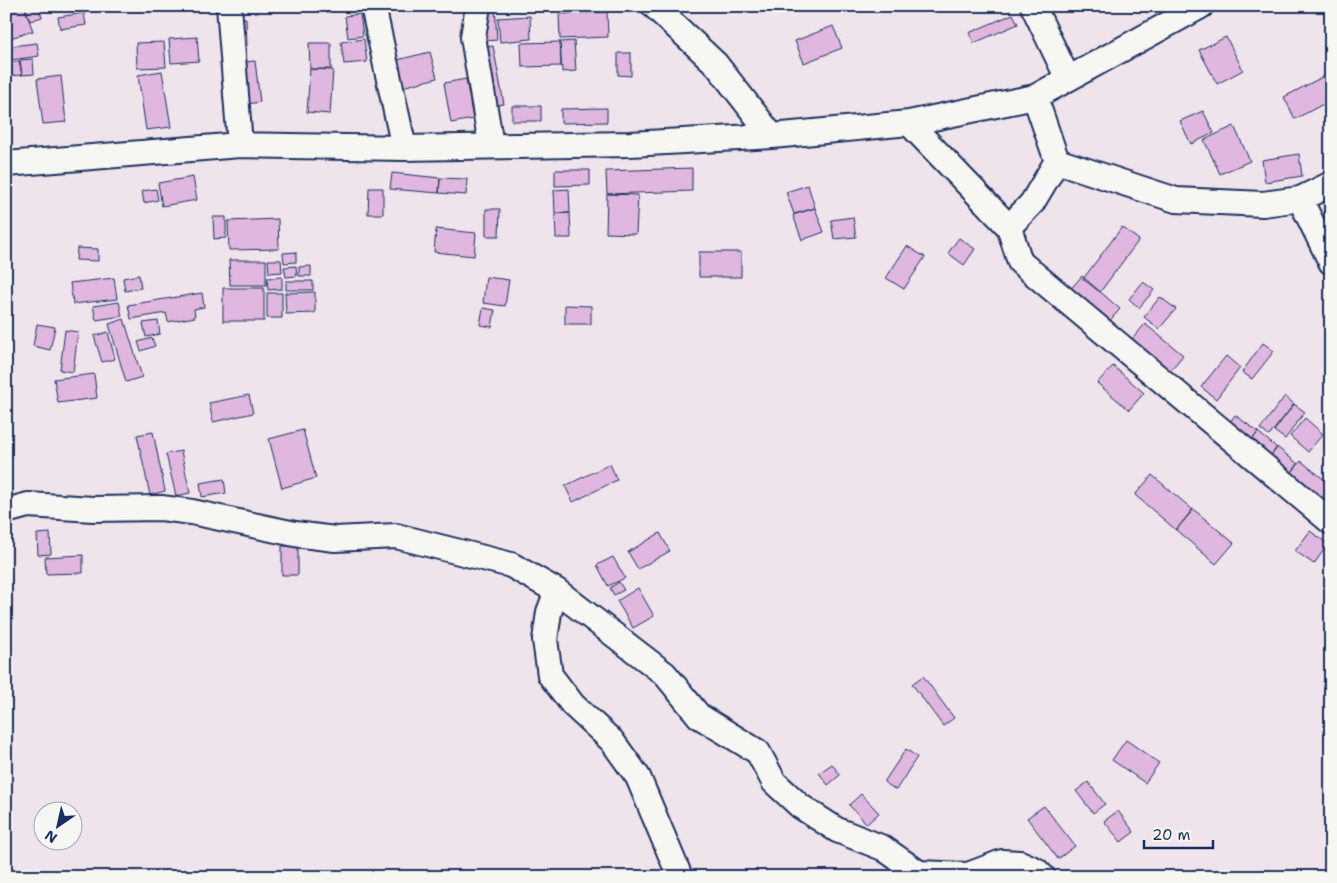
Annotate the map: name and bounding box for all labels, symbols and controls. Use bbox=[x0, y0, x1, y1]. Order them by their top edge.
north arrow bbox=[32, 800, 82, 850]
scale bar bbox=[1144, 818, 1213, 850]
text: 20 m bbox=[1152, 825, 1191, 845]
text: N bbox=[41, 826, 60, 847]

